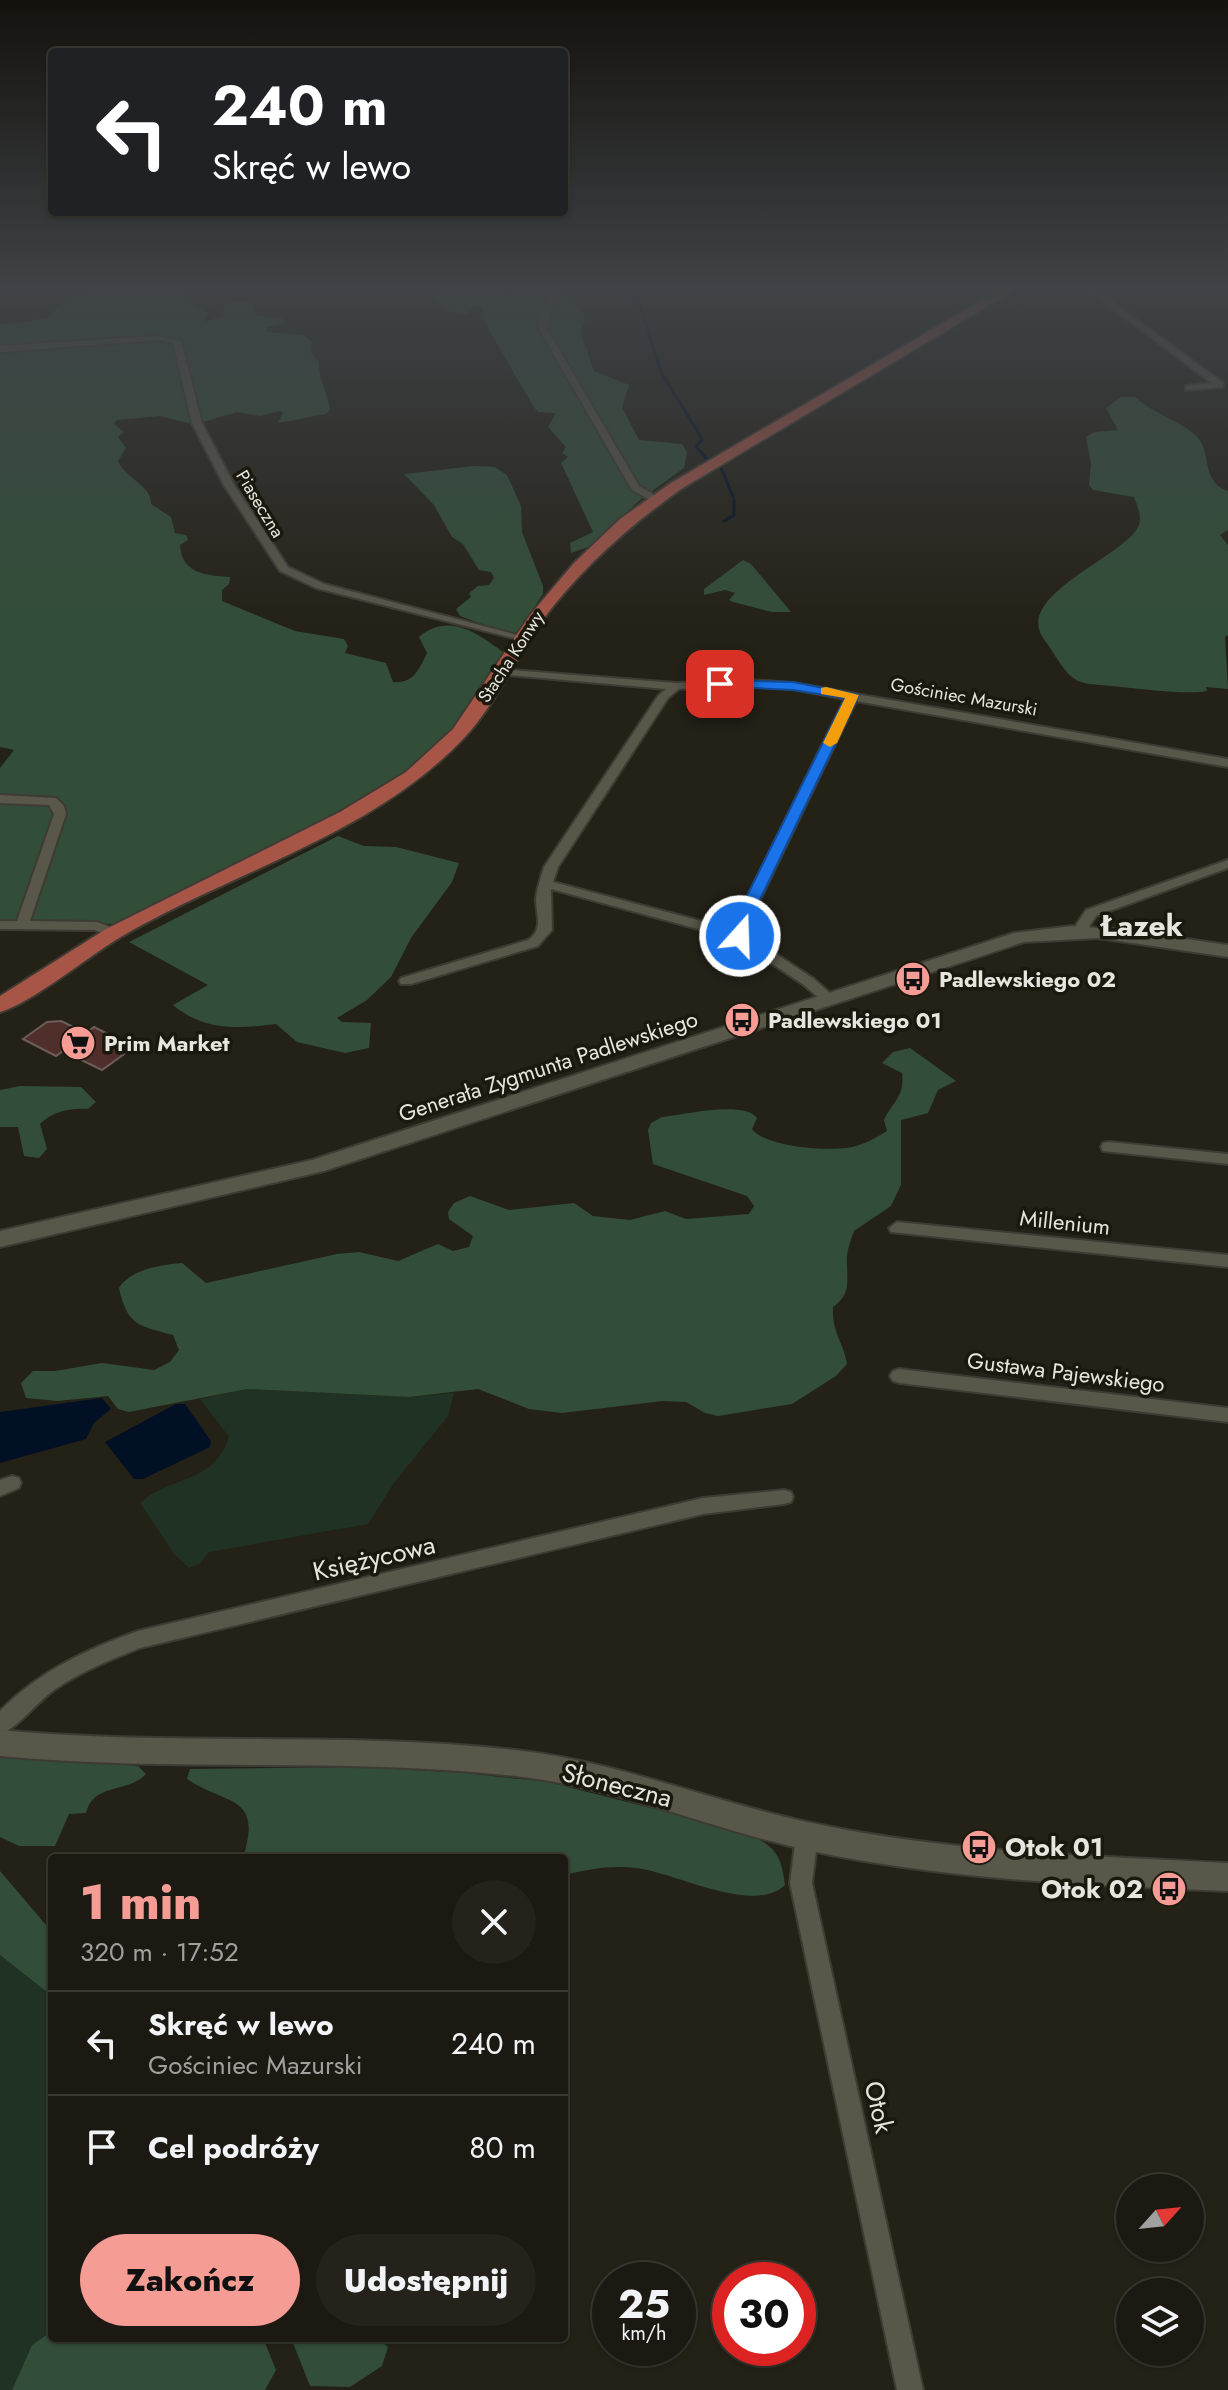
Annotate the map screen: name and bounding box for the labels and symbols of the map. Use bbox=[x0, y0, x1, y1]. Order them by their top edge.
street label: Piaseczna bbox=[230, 465, 290, 543]
street label: Stacha Konwy bbox=[472, 606, 550, 708]
pin bbox=[686, 650, 754, 718]
street label: Gościniec Mazurski bbox=[889, 671, 1039, 723]
position arrow bbox=[698, 894, 782, 978]
district label: Łazek bbox=[1099, 904, 1184, 947]
bus stop icon: Padlewskiego 02 bbox=[894, 960, 932, 998]
place label: Padlewskiego 02 bbox=[939, 963, 1116, 995]
bus stop icon: Padlewskiego 01 bbox=[723, 1001, 761, 1039]
street label: Generała Zygmunta Padlewskiego bbox=[394, 1002, 702, 1130]
place label: Padlewskiego 01 bbox=[768, 1004, 942, 1036]
supermarket icon: Prim Market bbox=[59, 1024, 97, 1062]
place label: Prim Market bbox=[104, 1027, 230, 1059]
street label: Millenium bbox=[1018, 1201, 1112, 1243]
street label: Gustawa Pajewskiego bbox=[965, 1344, 1167, 1400]
street label: Księżycowa bbox=[309, 1525, 439, 1591]
street label: Słoneczna bbox=[558, 1753, 676, 1817]
bus stop icon: Otok 01 bbox=[960, 1828, 998, 1866]
place label: Otok 01 bbox=[1005, 1828, 1103, 1866]
place label: Otok 02 bbox=[1041, 1870, 1143, 1908]
bus stop icon: Otok 02 bbox=[1150, 1870, 1188, 1908]
street label: Otok bbox=[855, 2077, 904, 2137]
north arrow bbox=[1116, 2174, 1204, 2262]
speed limit sign: 30 bbox=[712, 2262, 816, 2366]

